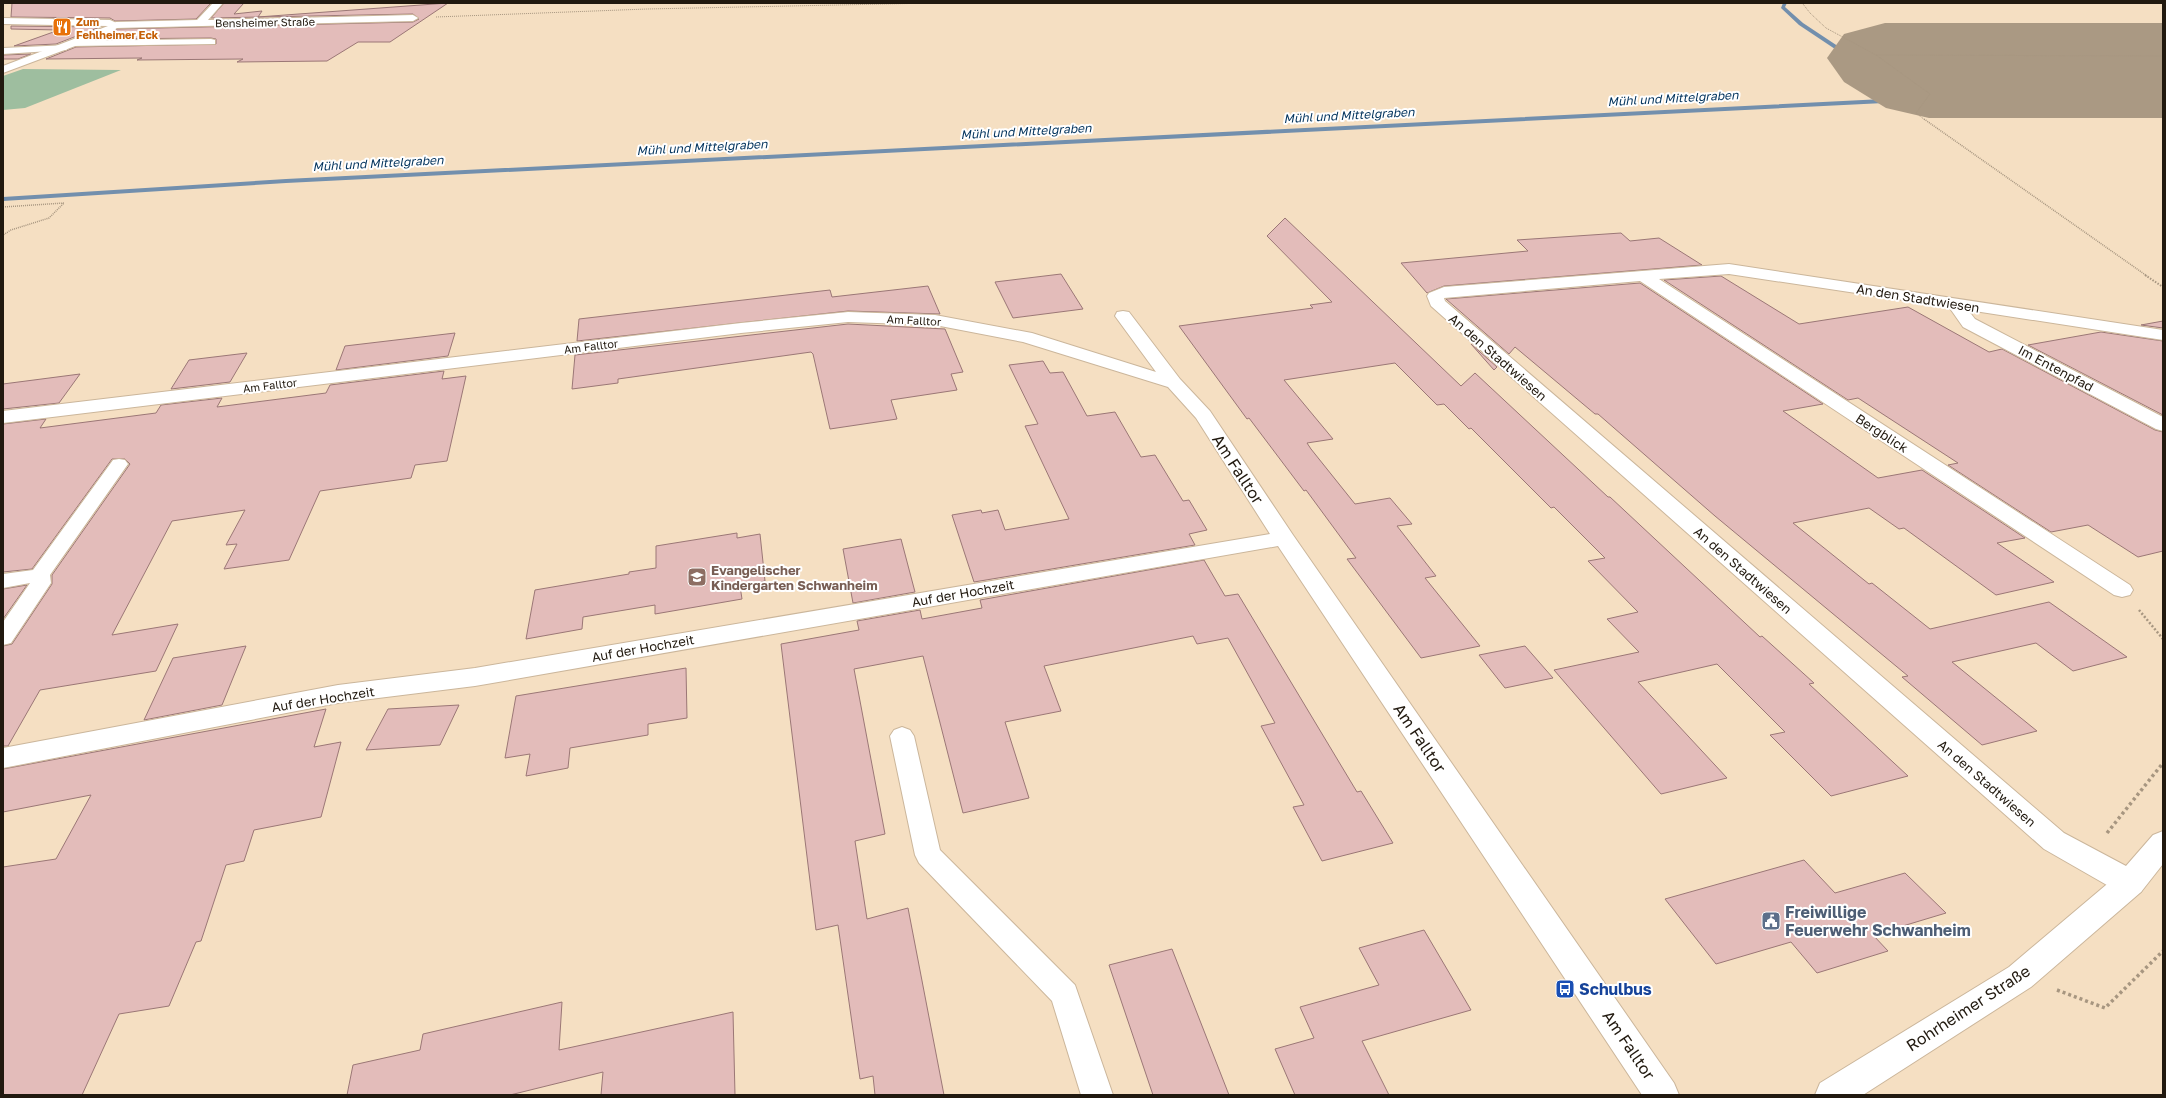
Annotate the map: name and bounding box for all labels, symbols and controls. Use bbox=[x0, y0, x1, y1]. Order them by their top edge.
place label: Zum Fehlheimer Eck bbox=[76, 15, 159, 41]
street label: Bensheimer Straße bbox=[215, 15, 315, 29]
restaurant icon: Zum Fehlheimer Eck bbox=[51, 16, 73, 38]
water label: Mühl und Mittelgraben bbox=[1607, 87, 1739, 109]
water label: Mühl und Mittelgraben bbox=[1283, 104, 1415, 126]
water label: Mühl und Mittelgraben bbox=[960, 120, 1092, 142]
water label: Mühl und Mittelgraben bbox=[636, 136, 768, 158]
water label: Mühl und Mittelgraben bbox=[312, 152, 444, 174]
street label: An den Stadtwiesen bbox=[1855, 280, 1981, 316]
street label: An den Stadtwiesen bbox=[1446, 310, 1550, 404]
street label: Am Falltor bbox=[886, 312, 942, 328]
street label: Am Falltor bbox=[563, 336, 620, 356]
street label: Im Entenpfad bbox=[2016, 341, 2096, 395]
street label: Am Falltor bbox=[242, 375, 299, 395]
street label: Bergblick bbox=[1853, 410, 1912, 456]
street label: Am Falltor bbox=[1208, 430, 1268, 508]
street label: An den Stadtwiesen bbox=[1691, 523, 1795, 617]
place label: Evangelischer Kindergarten Schwanheim bbox=[711, 562, 878, 593]
school or university icon: Evangelischer Kindergarten Schwanheim bbox=[686, 566, 708, 588]
street label: Auf der Hochzeit bbox=[911, 576, 1015, 610]
street label: Auf der Hochzeit bbox=[591, 631, 695, 665]
street label: Auf der Hochzeit bbox=[270, 683, 376, 715]
street label: Am Falltor bbox=[1390, 700, 1450, 776]
street label: An den Stadtwiesen bbox=[1935, 736, 2039, 830]
place label: Freiwillige Feuerwehr Schwanheim bbox=[1785, 902, 1971, 940]
public building icon: Freiwillige Feuerwehr Schwanheim bbox=[1760, 910, 1782, 932]
street label: Rohrheimer Straße bbox=[1902, 961, 2034, 1055]
bus stop icon: Schulbus bbox=[1554, 978, 1576, 1000]
place label: Schulbus bbox=[1579, 979, 1652, 999]
street label: Am Falltor bbox=[1599, 1007, 1659, 1083]

